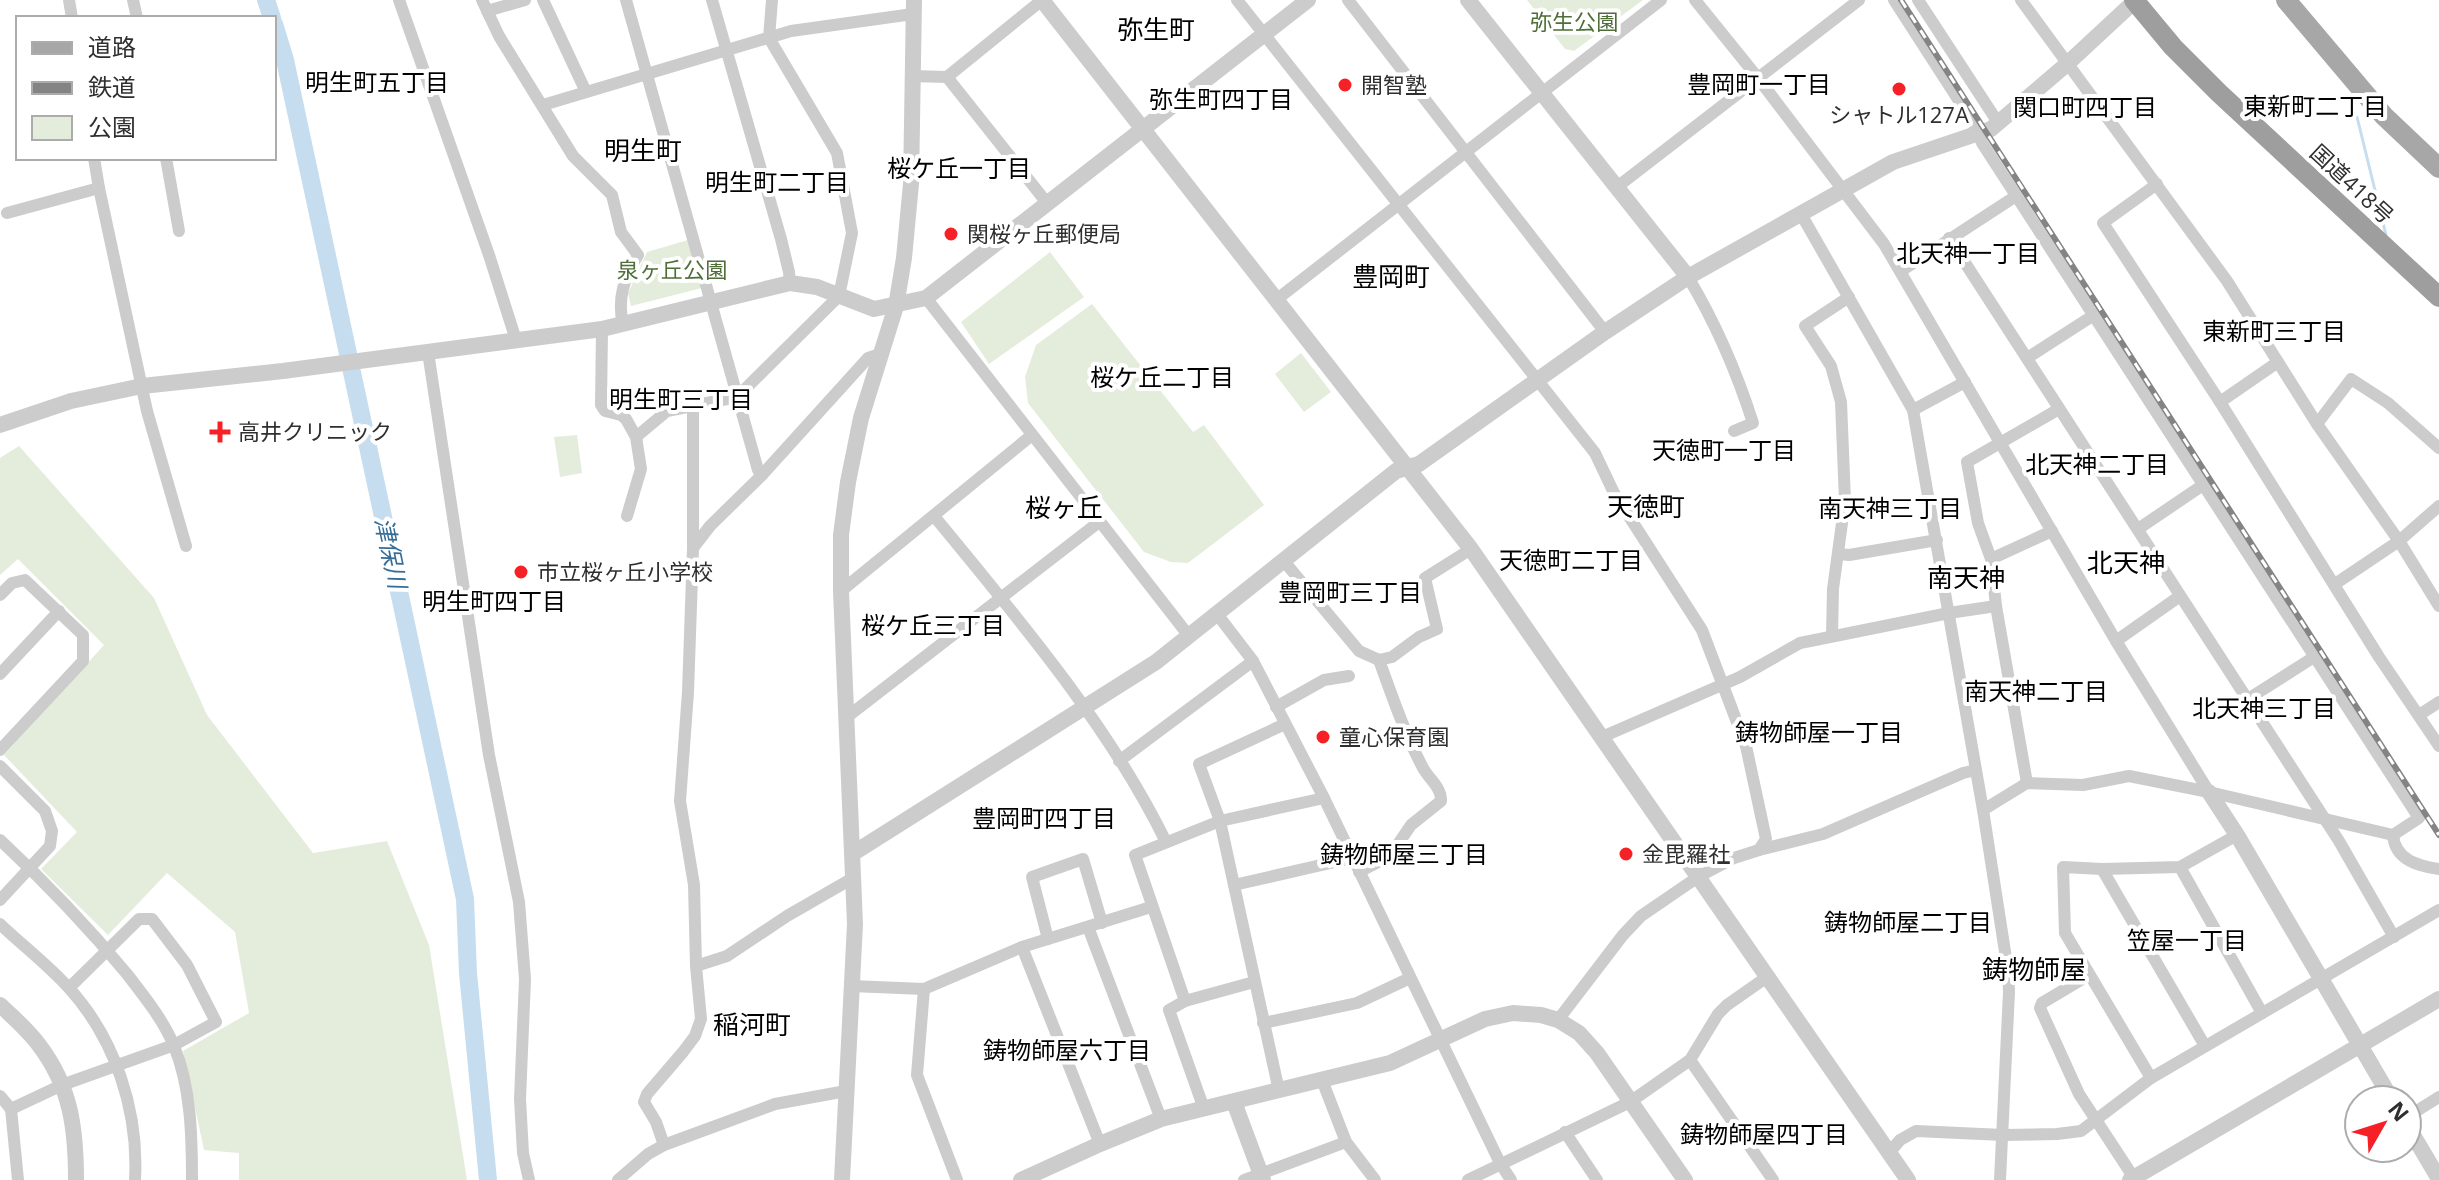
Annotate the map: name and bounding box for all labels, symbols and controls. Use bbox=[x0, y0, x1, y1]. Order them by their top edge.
park label: 弥生公園 bbox=[1530, 6, 1618, 36]
district label: 弥生町 bbox=[1117, 11, 1195, 47]
legend bbox=[16, 16, 276, 160]
text: 道路 bbox=[88, 30, 136, 63]
district label: 明生町五丁目 bbox=[305, 65, 449, 98]
district label: 豊岡町一丁目 bbox=[1687, 67, 1831, 100]
place label: 開智塾 bbox=[1361, 69, 1427, 99]
text: 鉄道 bbox=[88, 70, 136, 103]
marker: 開智塾 bbox=[1336, 76, 1354, 94]
marker: シャトル127A bbox=[1890, 80, 1908, 98]
district label: 弥生町四丁目 bbox=[1149, 82, 1293, 115]
district label: 東新町二丁目 bbox=[2243, 89, 2387, 122]
district label: 関口町四丁目 bbox=[2013, 90, 2157, 123]
place label: シャトル127A bbox=[1829, 99, 1969, 129]
text: 公園 bbox=[88, 110, 136, 143]
district label: 明生町 bbox=[604, 132, 682, 168]
street label: 国道418号 bbox=[2305, 137, 2401, 230]
district label: 桜ケ丘一丁目 bbox=[887, 151, 1031, 184]
district label: 明生町二丁目 bbox=[705, 165, 849, 198]
place label: 関桜ヶ丘郵便局 bbox=[967, 218, 1121, 248]
marker: 関桜ヶ丘郵便局 bbox=[942, 225, 960, 243]
district label: 北天神一丁目 bbox=[1896, 236, 2040, 269]
park label: 泉ヶ丘公園 bbox=[617, 254, 727, 284]
district label: 豊岡町 bbox=[1352, 258, 1430, 294]
district label: 東新町三丁目 bbox=[2202, 314, 2346, 347]
district label: 桜ケ丘二丁目 bbox=[1090, 360, 1234, 393]
district label: 明生町三丁目 bbox=[609, 382, 753, 415]
place label: 高井クリニック bbox=[238, 416, 392, 446]
marker: 高井クリニック bbox=[209, 421, 231, 443]
district label: 天徳町一丁目 bbox=[1652, 433, 1796, 466]
district label: 北天神二丁目 bbox=[2025, 447, 2169, 480]
district label: 天徳町 bbox=[1607, 488, 1685, 524]
district label: 桜ヶ丘 bbox=[1025, 489, 1103, 525]
district label: 南天神三丁目 bbox=[1818, 491, 1962, 524]
water label: 津保川 bbox=[368, 514, 416, 594]
district label: 天徳町二丁目 bbox=[1499, 543, 1643, 576]
district label: 北天神 bbox=[2087, 544, 2165, 580]
place label: 市立桜ヶ丘小学校 bbox=[537, 556, 713, 586]
district label: 南天神 bbox=[1927, 559, 2005, 595]
marker: 市立桜ヶ丘小学校 bbox=[512, 563, 530, 581]
district label: 豊岡町三丁目 bbox=[1278, 575, 1422, 608]
district label: 明生町四丁目 bbox=[422, 584, 566, 617]
district label: 桜ケ丘三丁目 bbox=[861, 608, 1005, 641]
district label: 南天神二丁目 bbox=[1964, 674, 2108, 707]
district label: 北天神三丁目 bbox=[2192, 691, 2336, 724]
district label: 鋳物師屋一丁目 bbox=[1735, 715, 1903, 748]
place label: 童心保育園 bbox=[1339, 721, 1449, 751]
marker: 童心保育園 bbox=[1314, 728, 1332, 746]
district label: 豊岡町四丁目 bbox=[972, 801, 1116, 834]
district label: 鋳物師屋三丁目 bbox=[1320, 837, 1488, 870]
place label: 金毘羅社 bbox=[1642, 838, 1730, 868]
marker: 金毘羅社 bbox=[1617, 845, 1635, 863]
district label: 鋳物師屋二丁目 bbox=[1824, 905, 1992, 938]
district label: 笠屋一丁目 bbox=[2127, 923, 2247, 956]
district label: 鋳物師屋 bbox=[1982, 951, 2086, 987]
district label: 稲河町 bbox=[713, 1006, 791, 1042]
district label: 鋳物師屋六丁目 bbox=[983, 1033, 1151, 1066]
north arrow bbox=[2343, 1084, 2423, 1164]
text: N bbox=[2382, 1094, 2417, 1127]
district label: 鋳物師屋四丁目 bbox=[1680, 1117, 1848, 1150]

